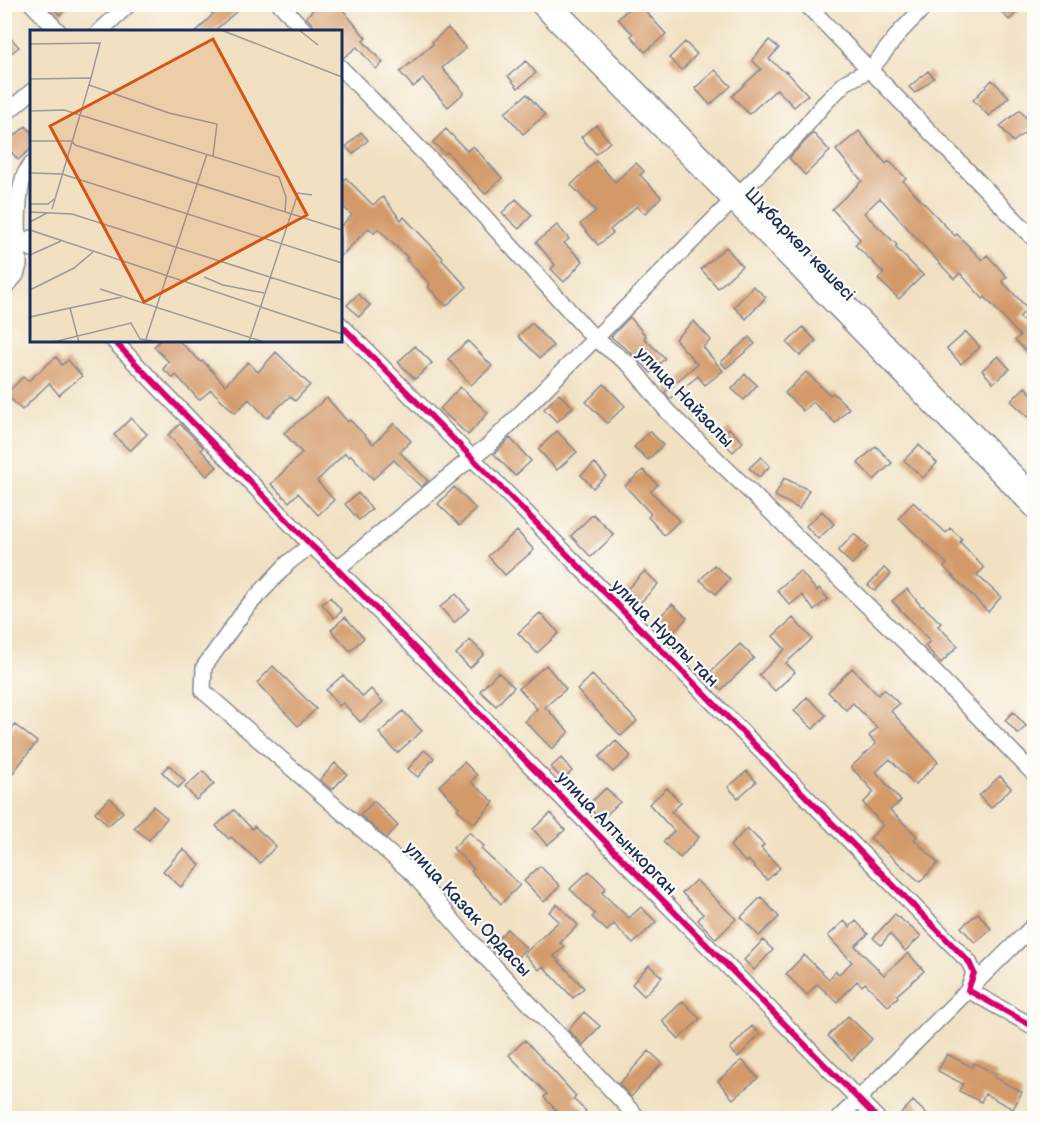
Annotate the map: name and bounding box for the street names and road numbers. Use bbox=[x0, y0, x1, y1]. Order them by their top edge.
street label: Шұбаркөл көшесі bbox=[740, 183, 859, 305]
street label: улица Найзалы bbox=[631, 343, 738, 452]
street label: улица Нурлы тан bbox=[607, 575, 723, 691]
street label: улица Алтынкорган bbox=[552, 767, 681, 899]
street label: улица Казак Ордасы bbox=[400, 838, 536, 981]

